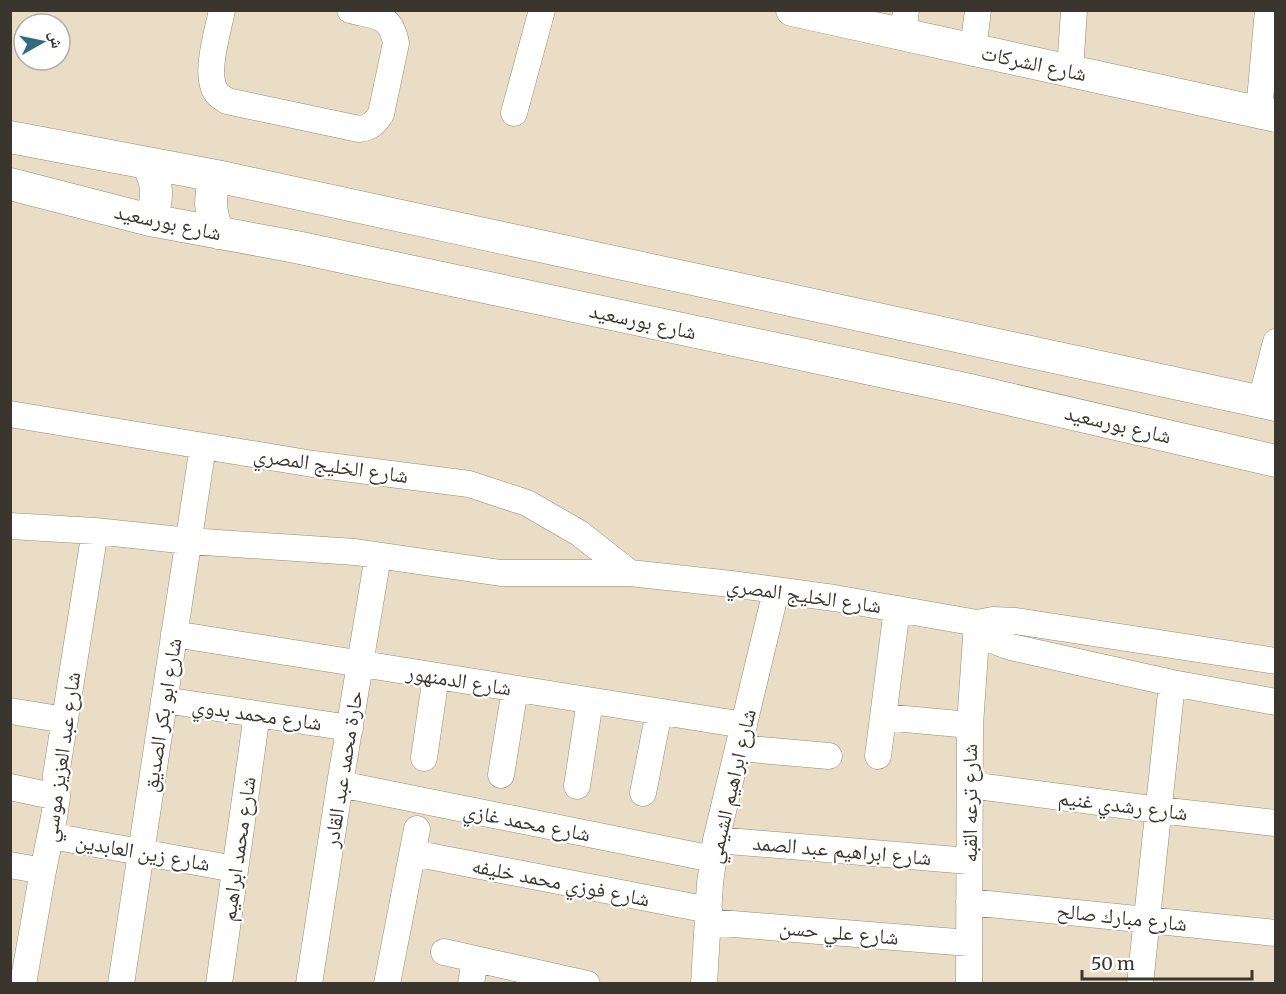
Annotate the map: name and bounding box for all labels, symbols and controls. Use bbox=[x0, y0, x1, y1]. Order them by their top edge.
north arrow bbox=[12, 12, 72, 72]
text: ش bbox=[46, 30, 68, 50]
street label: شارع الشركات bbox=[979, 39, 1089, 87]
street label: شارع بورسعيد bbox=[112, 198, 224, 246]
street label: شارع بورسعيد bbox=[587, 297, 699, 345]
street label: شارع بورسعيد bbox=[1062, 399, 1174, 449]
street label: شارع الخليج المصري bbox=[251, 441, 410, 493]
street label: شارع الخليج المصري bbox=[724, 571, 883, 623]
street label: شارع ابو بكر الصديق bbox=[136, 636, 188, 794]
street label: شارع الدمنهور bbox=[404, 658, 513, 702]
street label: شارع عبد العزيز موسي bbox=[36, 670, 90, 844]
street label: حارة محمد عبد القادر bbox=[317, 688, 369, 851]
street label: شارع محمد بدوي bbox=[190, 692, 324, 740]
street label: شارع ابراهيم الشيمي bbox=[700, 706, 765, 867]
street label: شارع ترعه القبه bbox=[956, 744, 983, 862]
street label: شارع محمد ابراهيم bbox=[214, 775, 262, 923]
street label: شارع رشدي غنيم bbox=[1056, 784, 1189, 830]
street label: شارع محمد غازي bbox=[460, 796, 593, 851]
street label: شارع زين العابدين bbox=[74, 827, 212, 877]
street label: شارع ابراهيم عبد الصمد bbox=[751, 829, 933, 872]
street label: شارع فوزي محمد خليفه bbox=[469, 852, 652, 916]
street label: شارع مبارك صالح bbox=[1055, 897, 1189, 937]
street label: شارع علي حسن bbox=[778, 913, 900, 954]
scale bar bbox=[1082, 943, 1252, 981]
text: 50 m bbox=[1091, 952, 1135, 975]

